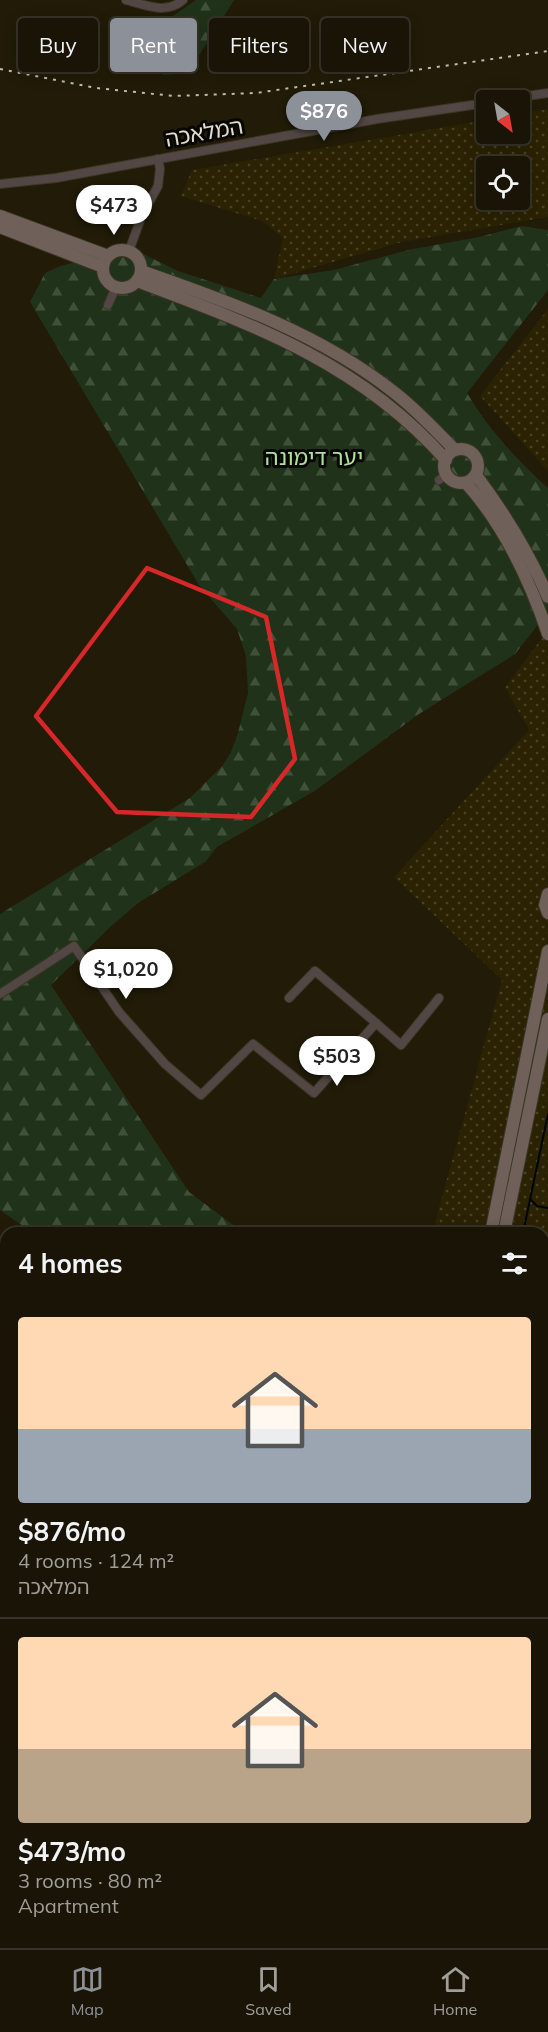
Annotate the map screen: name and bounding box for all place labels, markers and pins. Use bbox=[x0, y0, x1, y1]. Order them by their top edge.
pin: $876 bbox=[288, 91, 360, 142]
pin: $473 bbox=[78, 185, 150, 236]
pin: $1,020 bbox=[77, 949, 175, 1000]
pin: $503 bbox=[301, 1036, 373, 1087]

